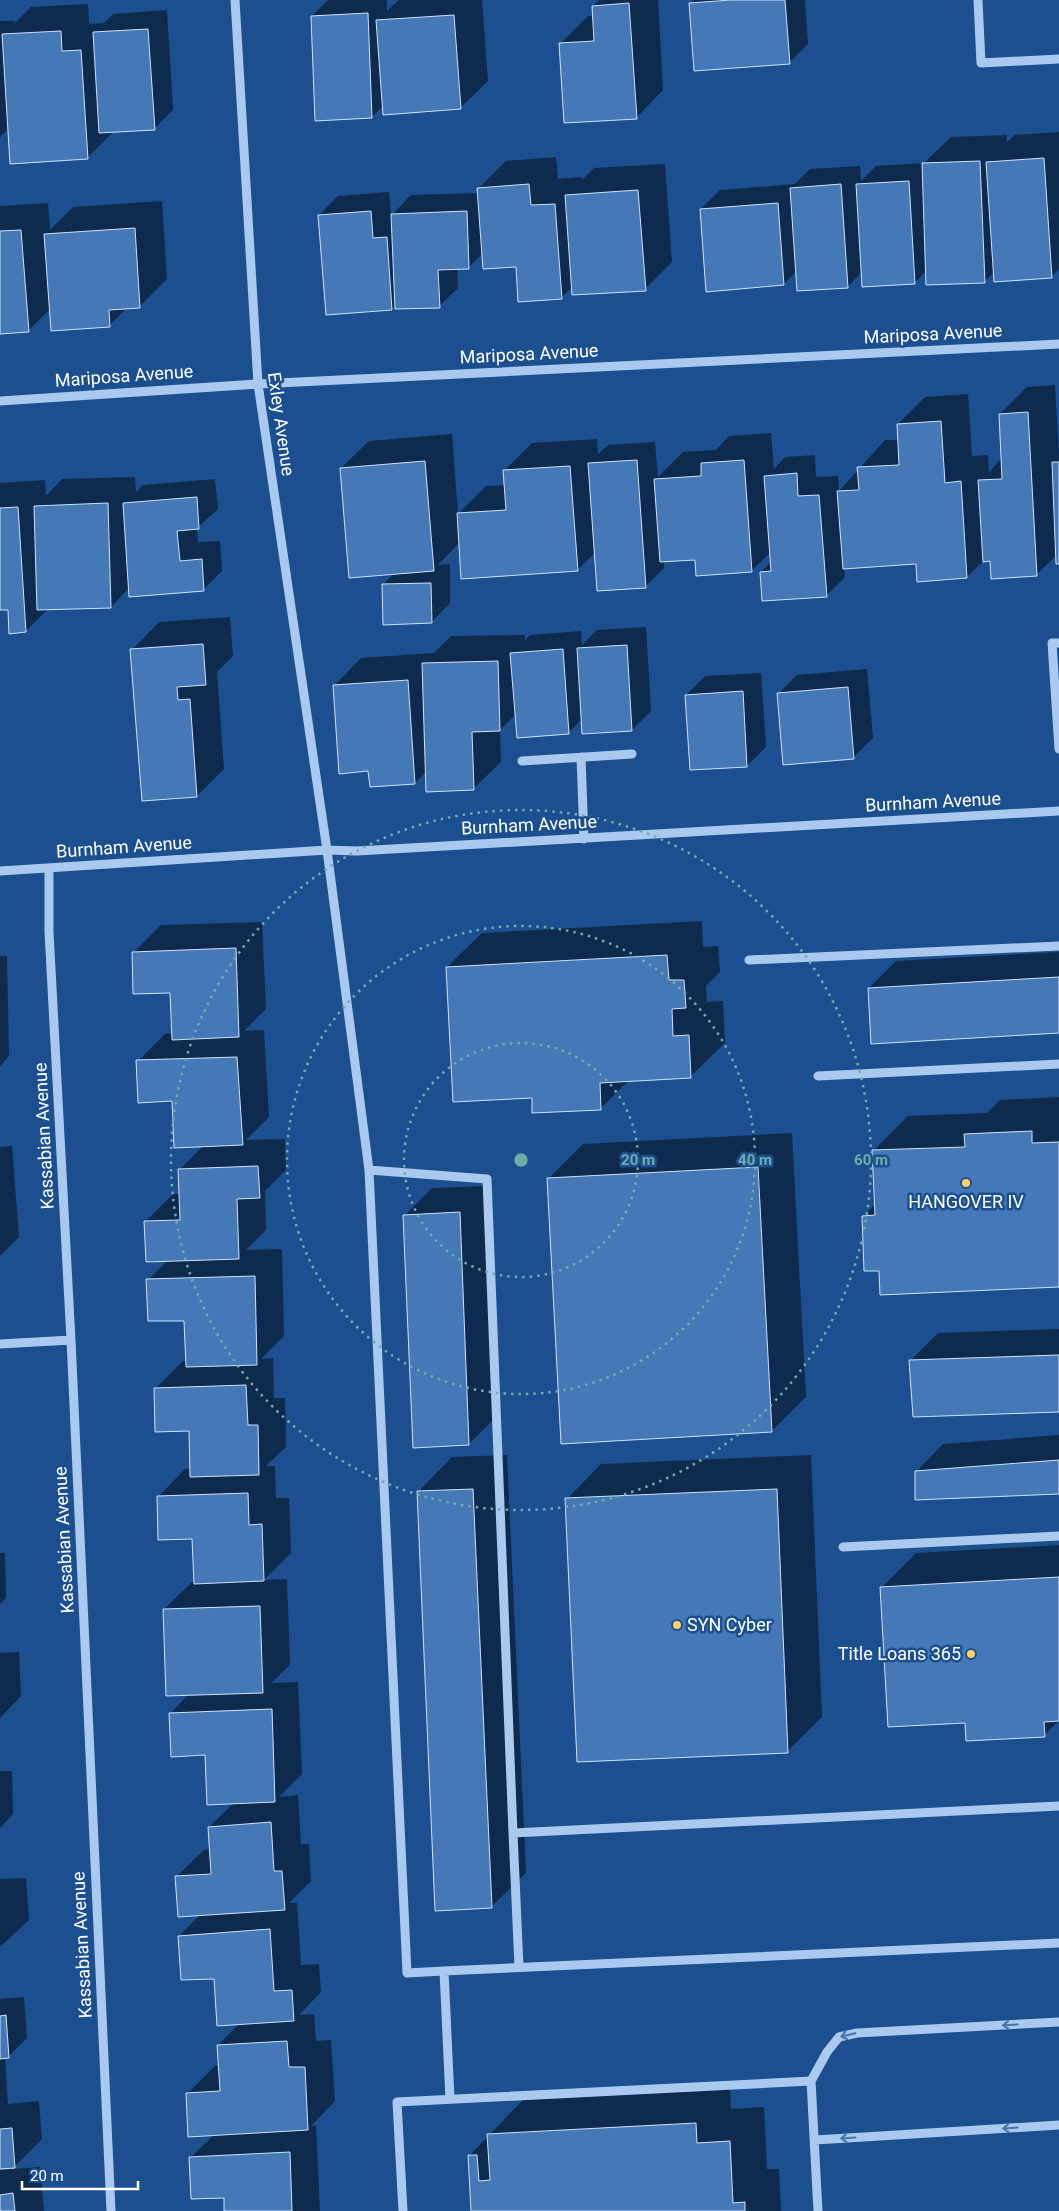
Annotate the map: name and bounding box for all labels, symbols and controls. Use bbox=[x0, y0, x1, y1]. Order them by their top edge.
street label: Mariposa Avenue bbox=[863, 319, 1003, 348]
street label: Mariposa Avenue bbox=[459, 339, 599, 368]
street label: Mariposa Avenue bbox=[54, 360, 194, 391]
street label: Exley Avenue bbox=[264, 371, 299, 477]
street label: Burnham Avenue bbox=[865, 787, 1001, 816]
street label: Burnham Avenue bbox=[461, 810, 597, 839]
street label: Burnham Avenue bbox=[55, 831, 193, 862]
street label: Kassabian Avenue bbox=[29, 1062, 58, 1210]
centre of rings bbox=[512, 1151, 530, 1169]
text: 20 m bbox=[621, 1151, 655, 1169]
text: 40 m bbox=[738, 1151, 772, 1169]
text: 60 m bbox=[854, 1151, 888, 1169]
marker: HANGOVER IV bbox=[960, 1177, 972, 1189]
place label: HANGOVER IV bbox=[908, 1191, 1024, 1212]
street label: Kassabian Avenue bbox=[49, 1466, 78, 1614]
place label: SYN Cyber bbox=[687, 1614, 772, 1635]
marker: SYN Cyber bbox=[671, 1619, 683, 1631]
place label: Title Loans 365 bbox=[838, 1643, 961, 1664]
marker: Title Loans 365 bbox=[965, 1648, 977, 1660]
street label: Kassabian Avenue bbox=[67, 1871, 96, 2019]
one-way arrow bbox=[1003, 2020, 1019, 2029]
one-way arrow bbox=[841, 2031, 857, 2040]
one-way arrow bbox=[1003, 2123, 1019, 2132]
one-way arrow bbox=[840, 2133, 856, 2142]
scale bar bbox=[22, 2158, 139, 2190]
text: 20 m bbox=[30, 2167, 64, 2185]

